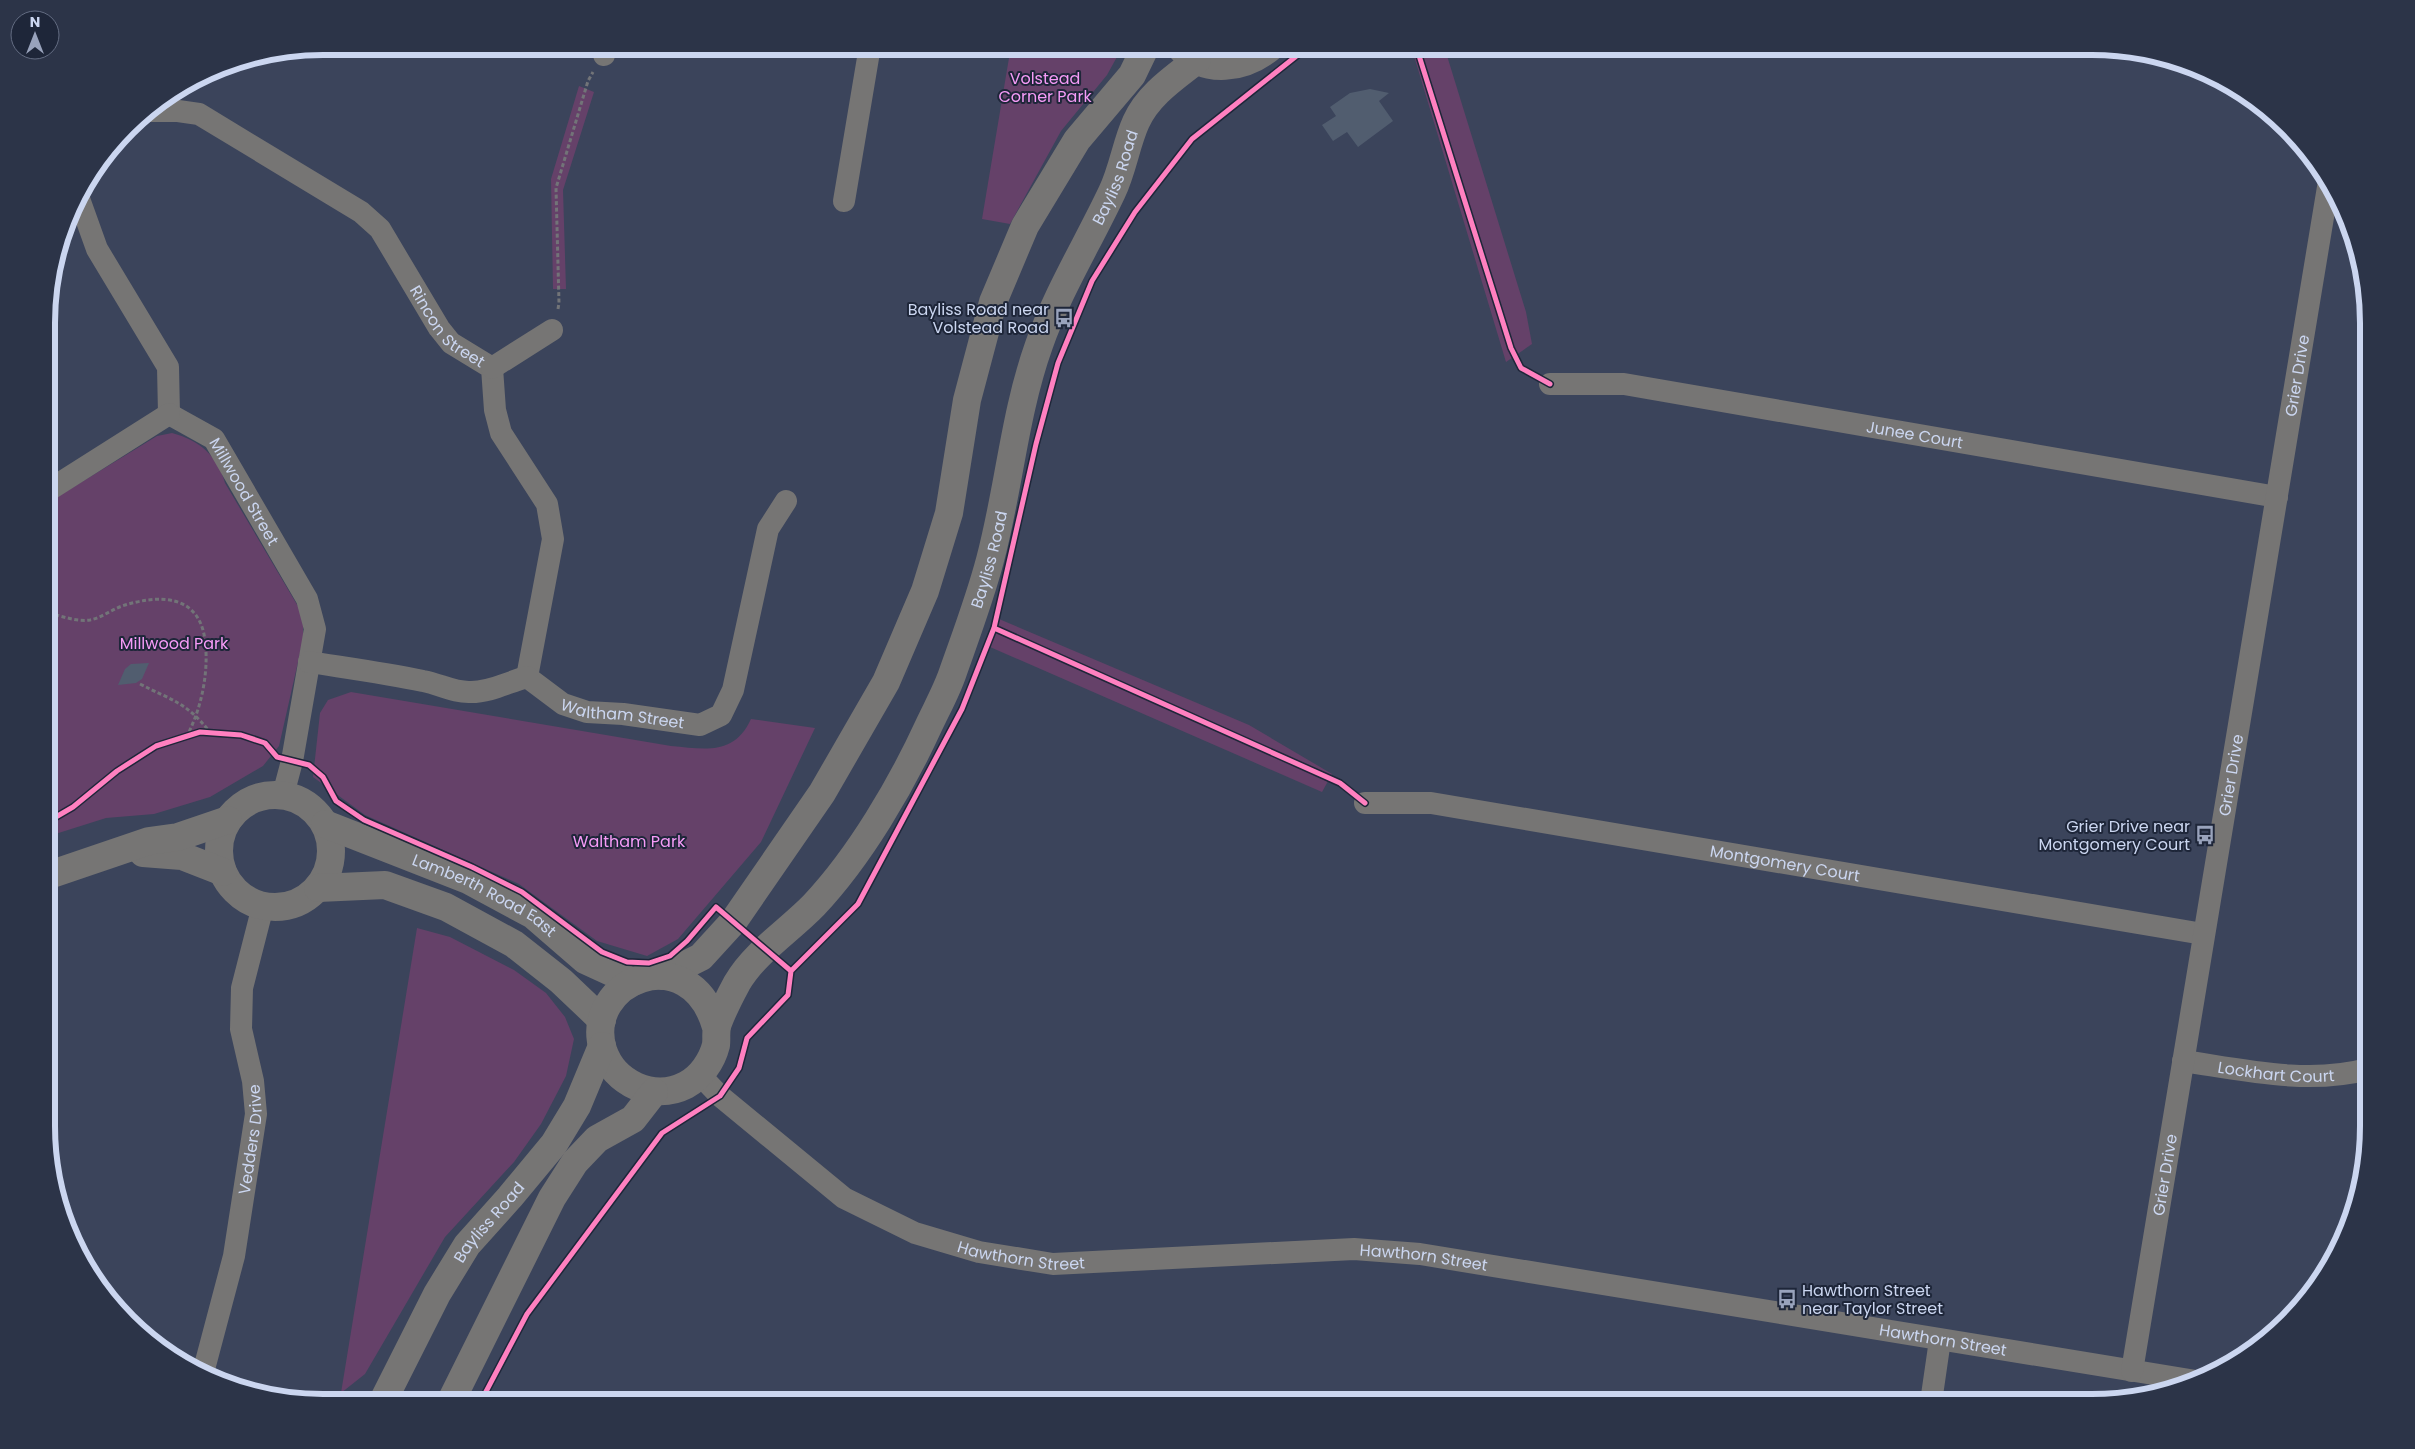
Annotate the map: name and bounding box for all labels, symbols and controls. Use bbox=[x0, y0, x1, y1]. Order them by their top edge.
north arrow bbox=[10, 10, 60, 60]
text: N bbox=[30, 12, 40, 32]
park label: Volstead Corner Park bbox=[998, 67, 1092, 108]
street label: Bayliss Road bbox=[1086, 127, 1143, 229]
street label: Rincon Street bbox=[405, 281, 490, 373]
place label: Bayliss Road near Volstead Road bbox=[908, 298, 1049, 339]
bus stop icon: Bayliss Road near Volstead Road bbox=[1053, 307, 1075, 329]
street label: Grier Drive bbox=[2279, 333, 2315, 418]
street label: Junee Court bbox=[1865, 415, 1965, 454]
street label: Millwood Street bbox=[204, 433, 285, 550]
street label: Bayliss Road bbox=[965, 509, 1013, 611]
park label: Millwood Park bbox=[120, 632, 229, 655]
street label: Waltham Street bbox=[558, 693, 686, 734]
street label: Grier Drive bbox=[2213, 732, 2249, 818]
place label: Grier Drive near Montgomery Court bbox=[2039, 815, 2190, 856]
bus stop icon: Grier Drive near Montgomery Court bbox=[2194, 824, 2216, 846]
park label: Waltham Park bbox=[573, 830, 686, 853]
street label: Montgomery Court bbox=[1708, 839, 1862, 887]
street label: Lamberth Road East bbox=[409, 848, 562, 942]
street label: Lockhart Court bbox=[2216, 1055, 2336, 1088]
street label: Vedders Drive bbox=[232, 1083, 268, 1196]
street label: Grier Drive bbox=[2146, 1132, 2183, 1217]
street label: Bayliss Road bbox=[447, 1176, 530, 1267]
street label: Hawthorn Street bbox=[955, 1235, 1086, 1275]
street label: Hawthorn Street bbox=[1359, 1238, 1489, 1276]
place label: Hawthorn Street near Taylor Street bbox=[1802, 1279, 1943, 1320]
bus stop icon: Hawthorn Street near Taylor Street bbox=[1776, 1288, 1798, 1310]
street label: Hawthorn Street bbox=[1878, 1318, 2009, 1361]

